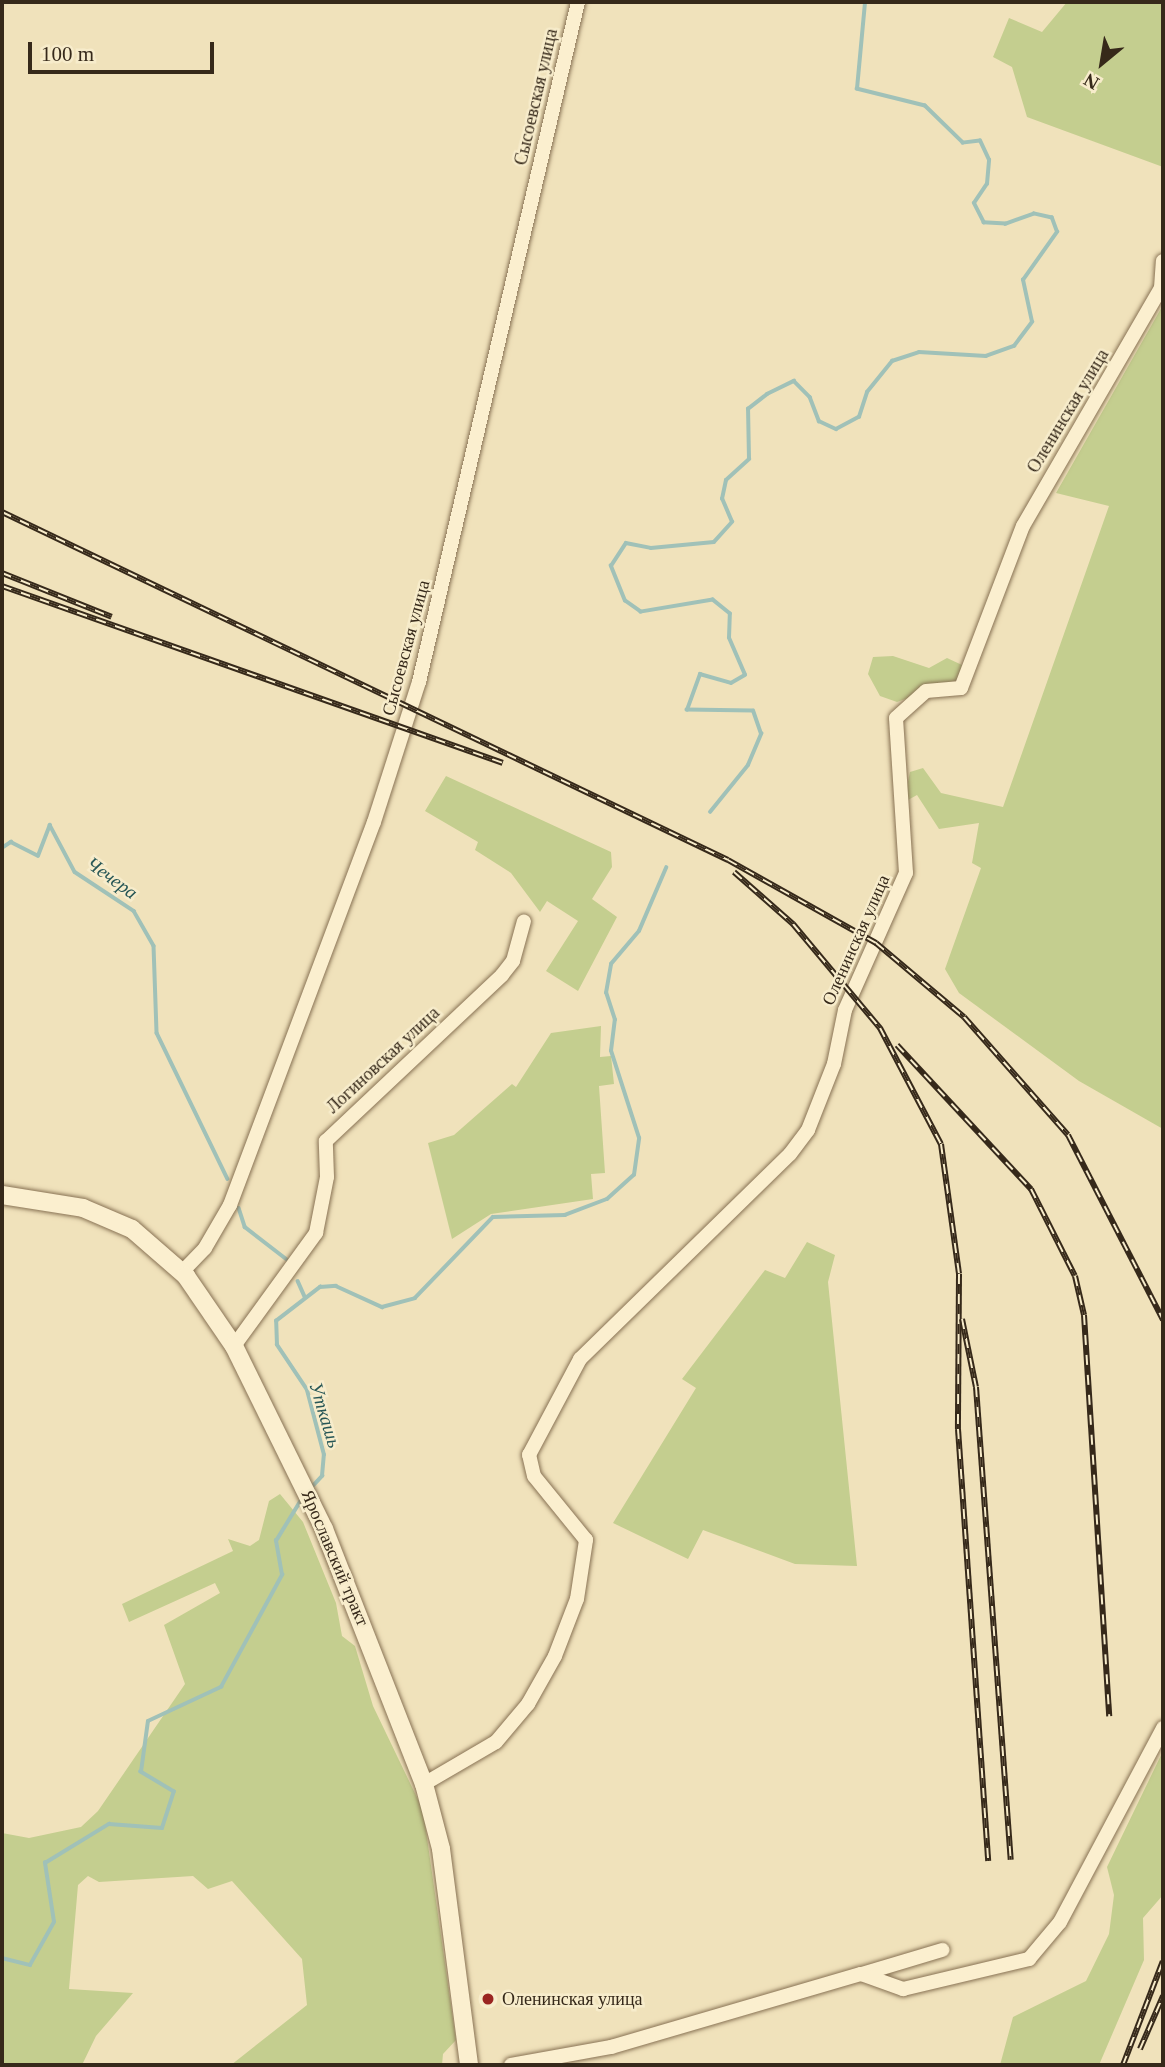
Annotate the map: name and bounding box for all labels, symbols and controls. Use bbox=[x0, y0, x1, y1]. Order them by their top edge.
street label: Сысоевская улица bbox=[510, 27, 562, 167]
scale bar bbox=[32, 28, 217, 72]
north arrow bbox=[1067, 28, 1137, 98]
text: 100 m bbox=[41, 42, 94, 66]
text: N bbox=[1080, 69, 1102, 94]
street label: Оленинская улица bbox=[1023, 345, 1113, 477]
street label: Сысоевская улица bbox=[378, 578, 434, 718]
water label: Чечера bbox=[82, 852, 142, 904]
street label: Оленинская улица bbox=[818, 871, 894, 1009]
street label: Логиновская улица bbox=[322, 1002, 444, 1118]
water label: Уткашь bbox=[304, 1379, 346, 1451]
street label: Ярославский тракт bbox=[297, 1487, 373, 1629]
place label: Оленинская улица bbox=[502, 1988, 643, 2010]
marker: Оленинская улица bbox=[480, 1991, 496, 2007]

